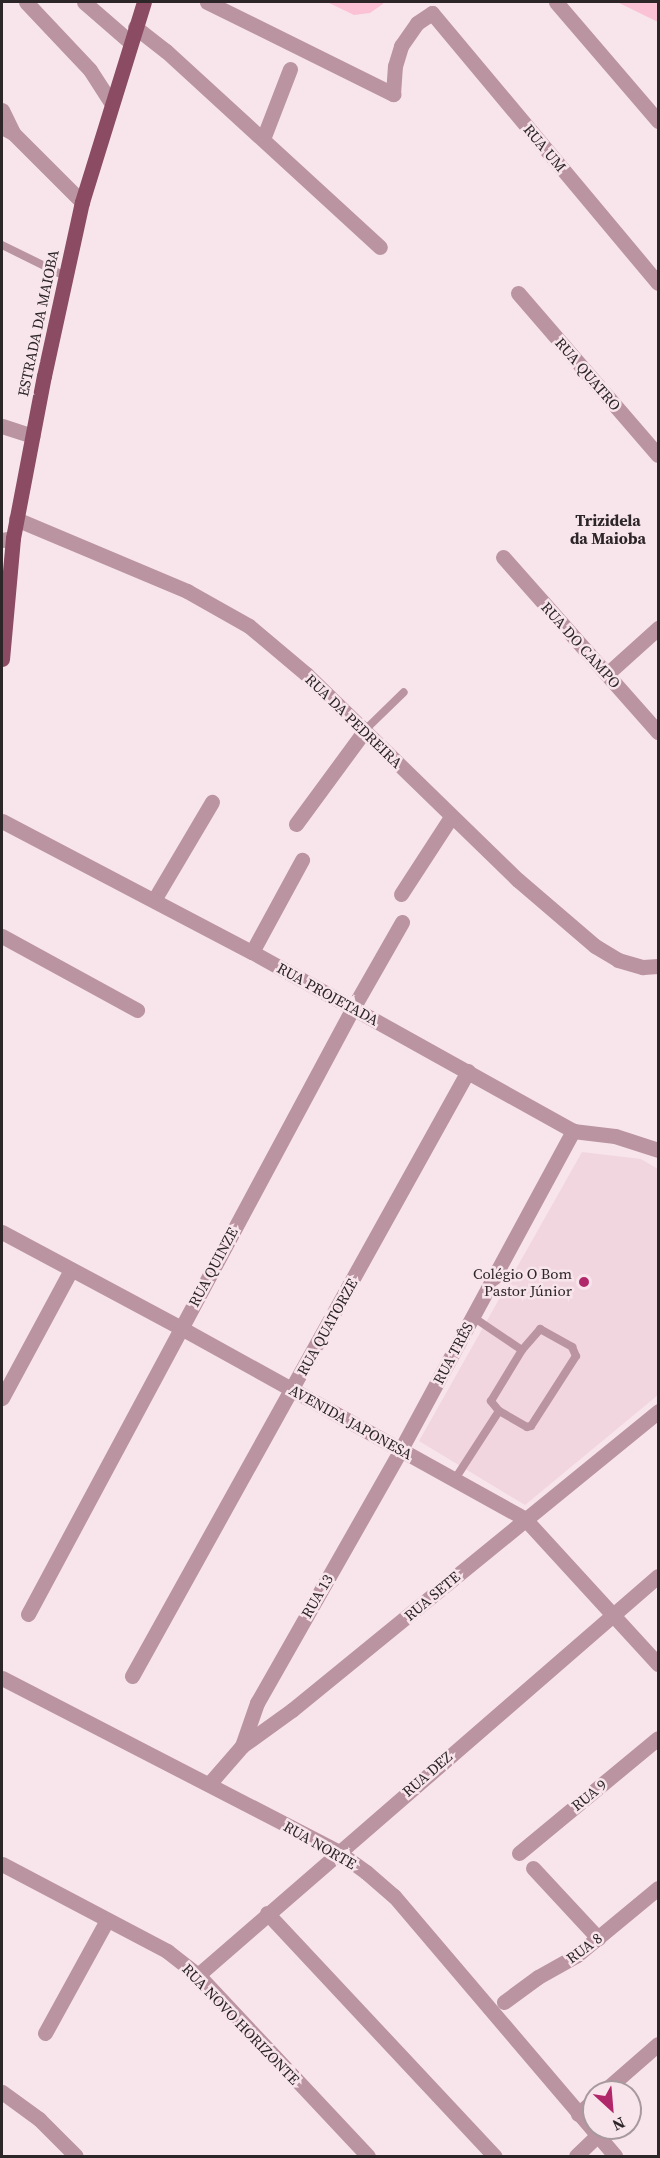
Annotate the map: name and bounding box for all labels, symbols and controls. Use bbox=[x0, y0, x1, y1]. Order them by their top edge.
street label: RUA UM bbox=[520, 120, 570, 176]
street label: ESTRADA DA MAIOBA bbox=[14, 248, 62, 398]
street label: RUA QUATRO bbox=[551, 334, 625, 414]
district label: Trizidela da Maioba bbox=[570, 510, 646, 548]
street label: RUA DO CAMPO bbox=[538, 598, 624, 692]
street label: RUA DA PEDREIRA bbox=[302, 670, 406, 772]
street label: RUA PROJETADA bbox=[274, 959, 382, 1029]
street label: RUA QUINZE bbox=[185, 1224, 241, 1310]
place label: Colégio O Bom Pastor Júnior bbox=[473, 1264, 572, 1299]
street label: RUA QUATORZE bbox=[293, 1275, 361, 1379]
marker: Colégio O Bom Pastor Júnior bbox=[577, 1275, 591, 1289]
street label: RUA TRÊS bbox=[429, 1319, 477, 1387]
street label: AVENIDA JAPONESA bbox=[286, 1381, 416, 1463]
street label: RUA SETE bbox=[400, 1568, 464, 1624]
street label: RUA 13 bbox=[297, 1571, 337, 1621]
street label: RUA DEZ bbox=[398, 1748, 456, 1800]
street label: RUA 9 bbox=[568, 1775, 610, 1815]
street label: RUA NORTE bbox=[280, 1817, 360, 1873]
street label: RUA 8 bbox=[563, 1929, 605, 1967]
street label: RUA NOVO HORIZONTE bbox=[179, 1960, 303, 2088]
north arrow bbox=[582, 2080, 642, 2140]
text: N bbox=[609, 2112, 629, 2137]

